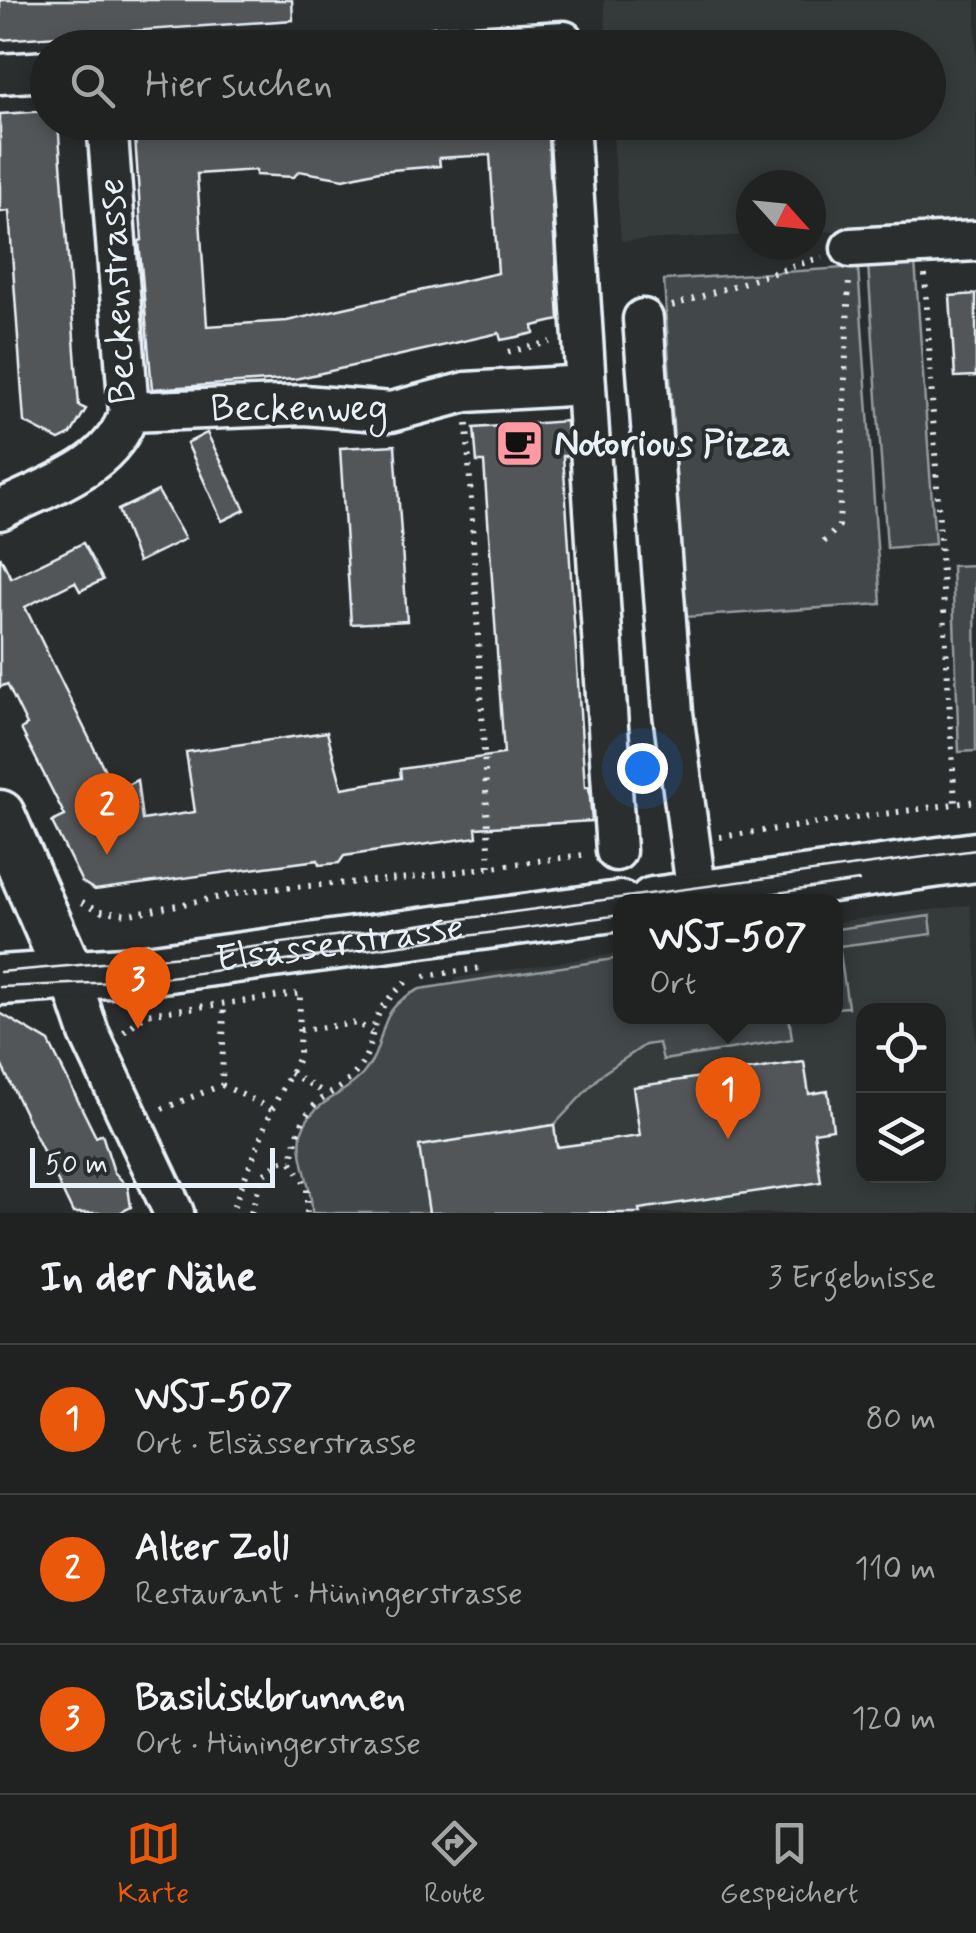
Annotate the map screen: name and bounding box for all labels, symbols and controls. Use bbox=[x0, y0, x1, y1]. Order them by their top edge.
search box bbox=[30, 30, 946, 140]
icon: search bbox=[65, 58, 120, 113]
text: Hier suchen bbox=[145, 61, 333, 110]
north arrow bbox=[736, 170, 826, 260]
street label: Beckenstrasse bbox=[88, 177, 148, 405]
street label: Beckenweg bbox=[210, 385, 388, 438]
cafe icon: Notorious Pizza bbox=[493, 418, 545, 470]
place label: Notorious Pizza bbox=[554, 420, 791, 469]
your location bbox=[617, 743, 668, 794]
pin: 2 bbox=[74, 772, 140, 855]
popup bbox=[613, 894, 843, 1024]
street label: Elsässerstrasse bbox=[213, 903, 467, 985]
text: WSJ-507 bbox=[649, 914, 807, 963]
pin: 3 bbox=[106, 946, 170, 1029]
text: Ort bbox=[649, 963, 696, 1005]
map controls bbox=[856, 1003, 946, 1183]
button: locate bbox=[856, 1003, 946, 1093]
pin: 1 bbox=[696, 1056, 760, 1139]
button: layers bbox=[856, 1093, 946, 1183]
scale bar bbox=[30, 1143, 275, 1188]
text: 50 m bbox=[45, 1147, 108, 1184]
text: In der Nähe bbox=[40, 1251, 257, 1306]
text: 3 Ergebnisse bbox=[768, 1257, 936, 1299]
text: WSJ-507 bbox=[135, 1374, 292, 1423]
text: 1 bbox=[65, 1398, 80, 1440]
text: 80 m bbox=[866, 1398, 936, 1440]
text: Ort · Elsässerstrasse bbox=[135, 1423, 417, 1465]
text: Alter Zoll bbox=[135, 1524, 289, 1573]
text: 2 bbox=[65, 1548, 80, 1590]
text: 110 m bbox=[855, 1548, 936, 1590]
text: Restaurant · Hüningerstrasse bbox=[135, 1573, 523, 1615]
text: Basiliskbrunnen bbox=[135, 1674, 406, 1723]
text: 3 bbox=[65, 1698, 80, 1740]
text: 120 m bbox=[851, 1698, 936, 1740]
text: Ort · Hüningerstrasse bbox=[135, 1723, 421, 1765]
tab: Karte bbox=[117, 1816, 189, 1913]
tab: Route bbox=[424, 1816, 485, 1913]
tab: Gespeichert bbox=[720, 1816, 859, 1913]

